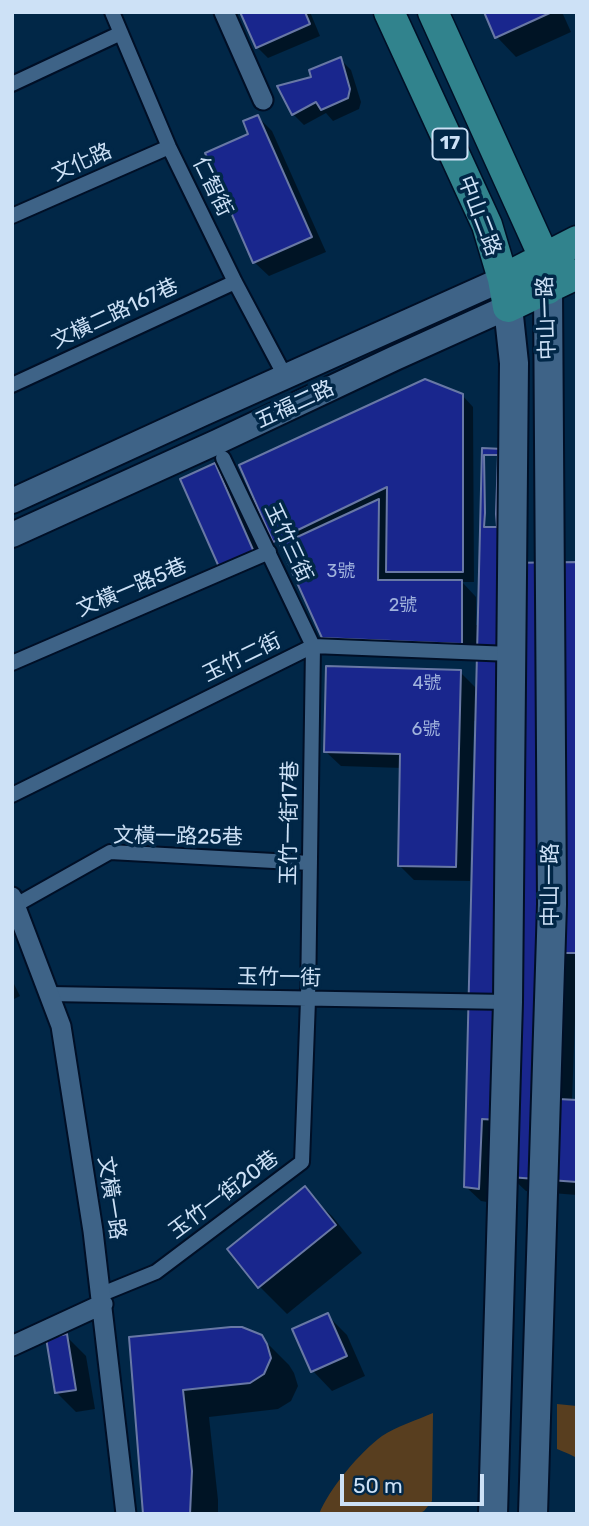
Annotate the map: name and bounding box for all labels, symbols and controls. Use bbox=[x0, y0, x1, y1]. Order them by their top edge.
road number: 17 bbox=[433, 128, 468, 160]
street label: 文化路 bbox=[48, 139, 116, 187]
street label: 仁智街 bbox=[187, 153, 237, 221]
street label: 中山二路 bbox=[452, 172, 506, 260]
street label: 文橫二路167巷 bbox=[48, 274, 182, 354]
street label: 中山一路 bbox=[533, 276, 561, 360]
street label: 五福二路 bbox=[252, 376, 338, 434]
street label: 玉竹三街 bbox=[259, 500, 317, 586]
street label: 文橫一路5巷 bbox=[73, 553, 191, 623]
house number: 3號 bbox=[327, 561, 355, 583]
house number: 2號 bbox=[389, 595, 417, 617]
street label: 玉竹二街 bbox=[199, 628, 285, 688]
house number: 4號 bbox=[412, 673, 442, 695]
house number: 6號 bbox=[412, 719, 440, 741]
street label: 玉竹一街17巷 bbox=[276, 760, 304, 886]
street label: 文橫一路25巷 bbox=[113, 823, 243, 851]
street label: 中山一路 bbox=[538, 843, 564, 927]
street label: 玉竹一街 bbox=[237, 965, 321, 991]
street label: 玉竹一街20巷 bbox=[164, 1146, 284, 1244]
street label: 文橫一路 bbox=[92, 1155, 130, 1241]
scale bar bbox=[344, 1460, 488, 1504]
text: 50 m bbox=[353, 1473, 403, 1498]

